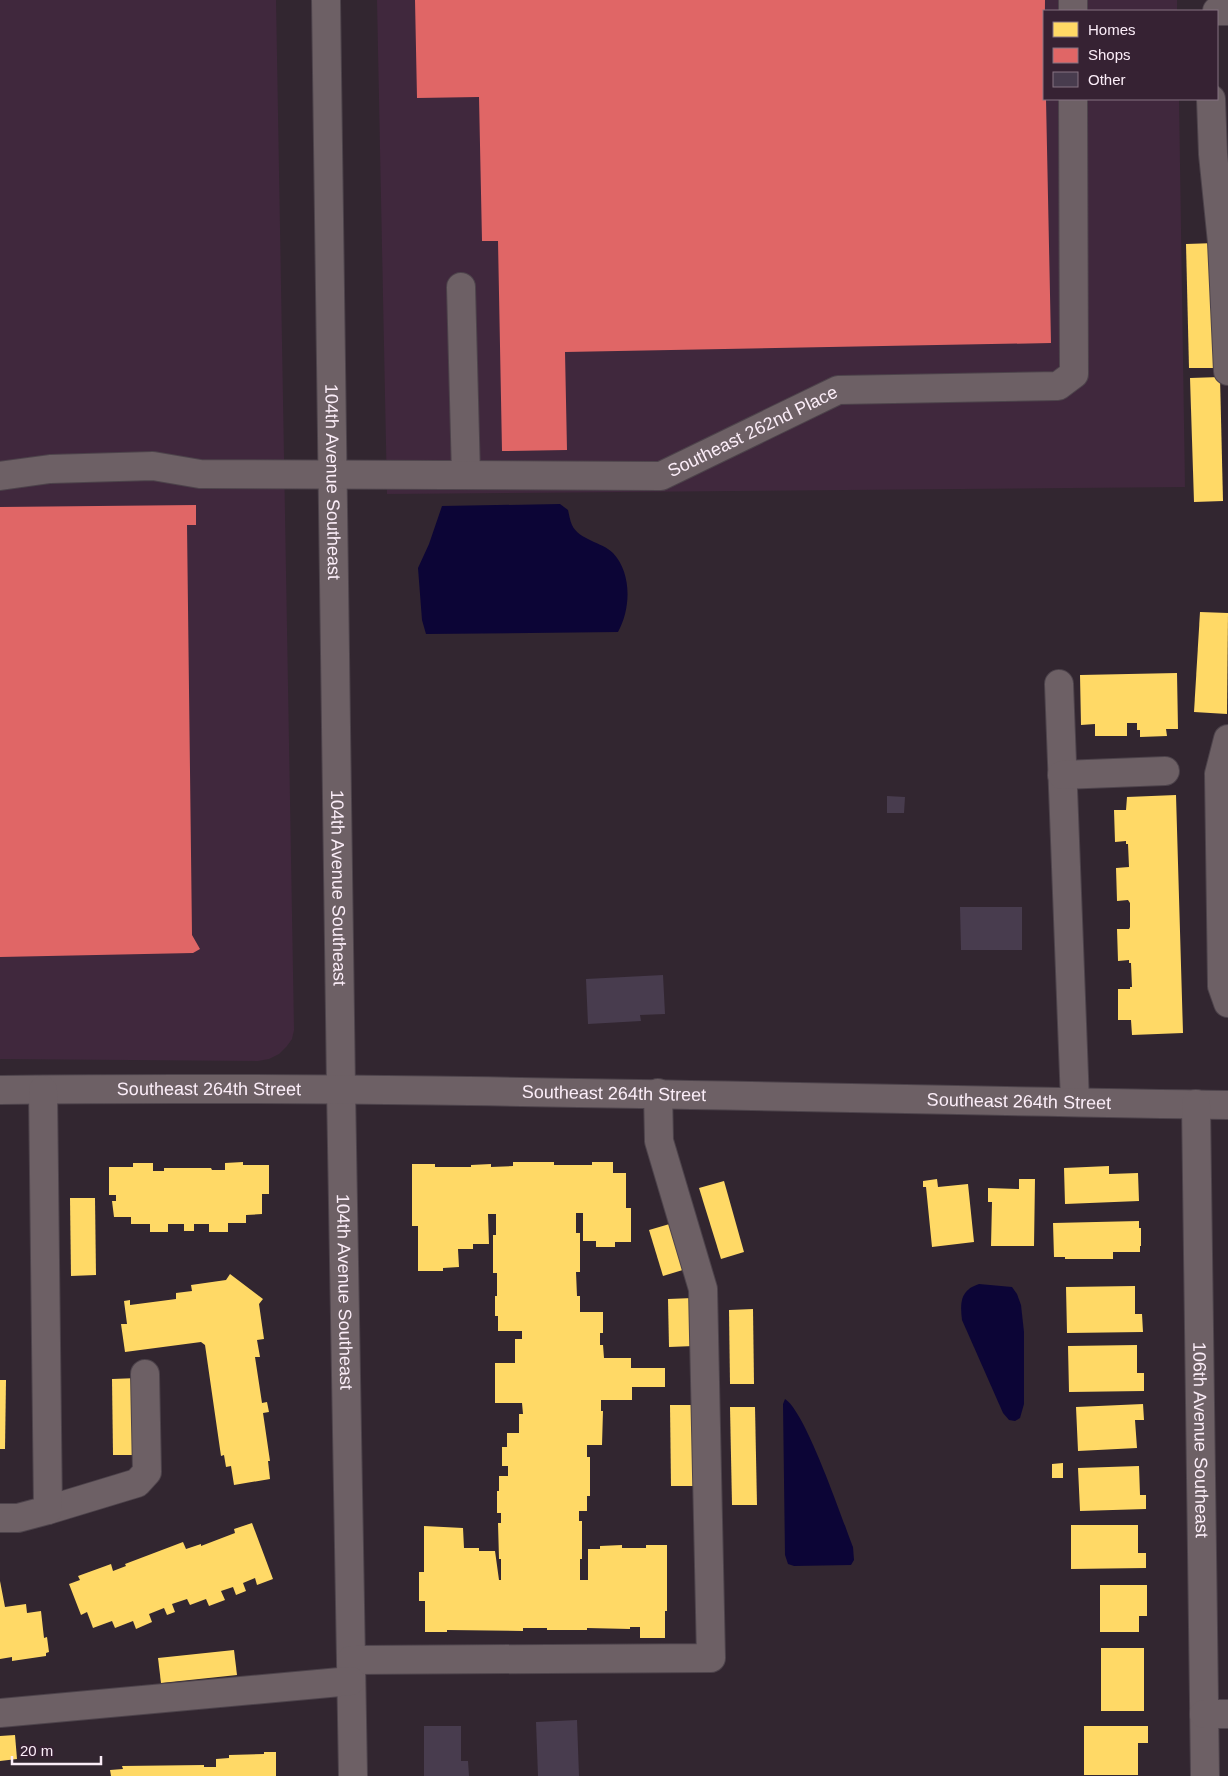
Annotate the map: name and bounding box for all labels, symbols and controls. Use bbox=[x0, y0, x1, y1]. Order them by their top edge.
legend bbox=[1043, 10, 1218, 100]
text: Homes bbox=[1088, 21, 1136, 38]
text: Shops bbox=[1088, 46, 1131, 63]
text: Other bbox=[1088, 71, 1126, 88]
street label: Southeast 262nd Place bbox=[664, 382, 841, 481]
street label: 104th Avenue Southeast bbox=[321, 384, 344, 580]
street label: 104th Avenue Southeast bbox=[327, 790, 350, 986]
street label: Southeast 264th Street bbox=[117, 1079, 301, 1099]
street label: Southeast 264th Street bbox=[522, 1082, 706, 1105]
street label: Southeast 264th Street bbox=[927, 1090, 1111, 1113]
street label: 104th Avenue Southeast bbox=[333, 1194, 356, 1390]
street label: 106th Avenue Southeast bbox=[1189, 1342, 1212, 1538]
scale bar bbox=[12, 1734, 101, 1766]
text: 20 m bbox=[20, 1742, 53, 1759]

